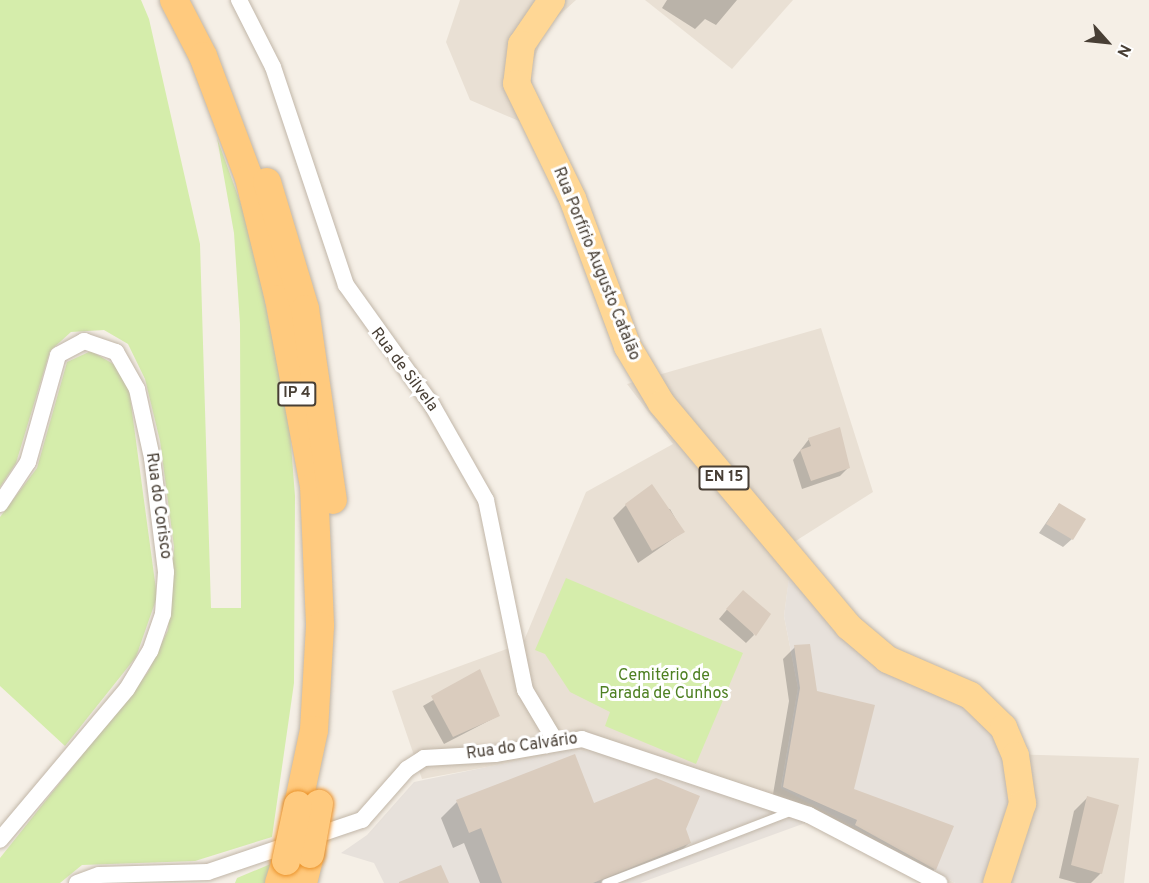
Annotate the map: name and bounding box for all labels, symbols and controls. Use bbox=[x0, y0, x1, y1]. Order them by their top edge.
north arrow bbox=[1077, 12, 1137, 72]
text: N bbox=[1112, 41, 1135, 60]
street label: Rua Porfírio Augusto Catalão bbox=[548, 164, 644, 364]
street label: Rua de Silvela bbox=[366, 324, 442, 416]
road number: IP 4 bbox=[276, 382, 318, 406]
street label: Rua do Corisco bbox=[141, 452, 175, 560]
road number: EN 15 bbox=[698, 466, 750, 490]
park label: Cemitério de Parada de Cunhos bbox=[599, 666, 729, 704]
street label: Rua do Calvário bbox=[465, 730, 579, 764]

